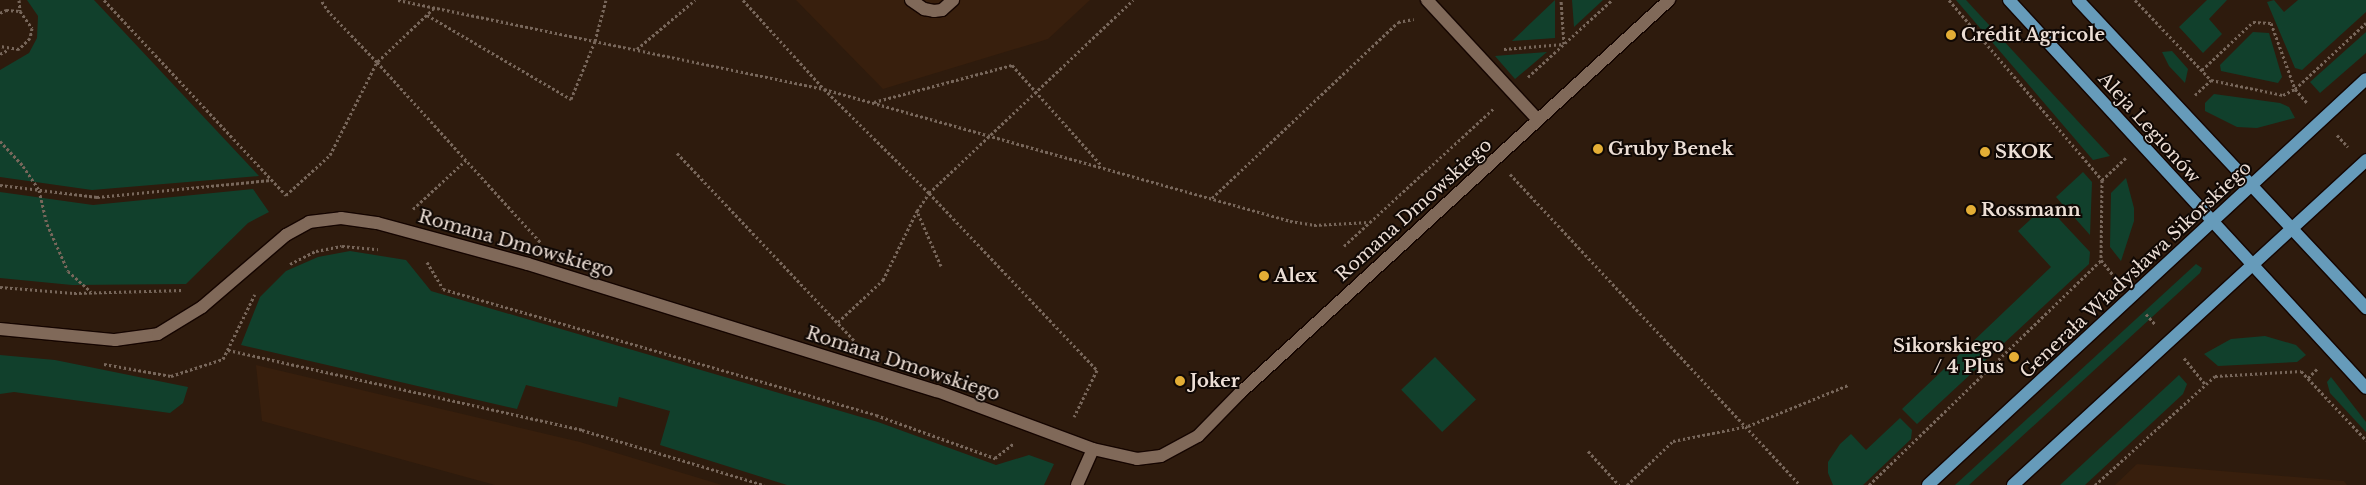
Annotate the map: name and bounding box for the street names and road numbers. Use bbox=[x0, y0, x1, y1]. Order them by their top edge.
street label: Aleja Legionów bbox=[2093, 68, 2205, 188]
street label: Romana Dmowskiego bbox=[1331, 134, 1497, 286]
street label: Generała Władysława Sikorskiego bbox=[2015, 157, 2257, 383]
street label: Romana Dmowskiego bbox=[416, 206, 616, 282]
street label: Romana Dmowskiego bbox=[803, 322, 1003, 406]

